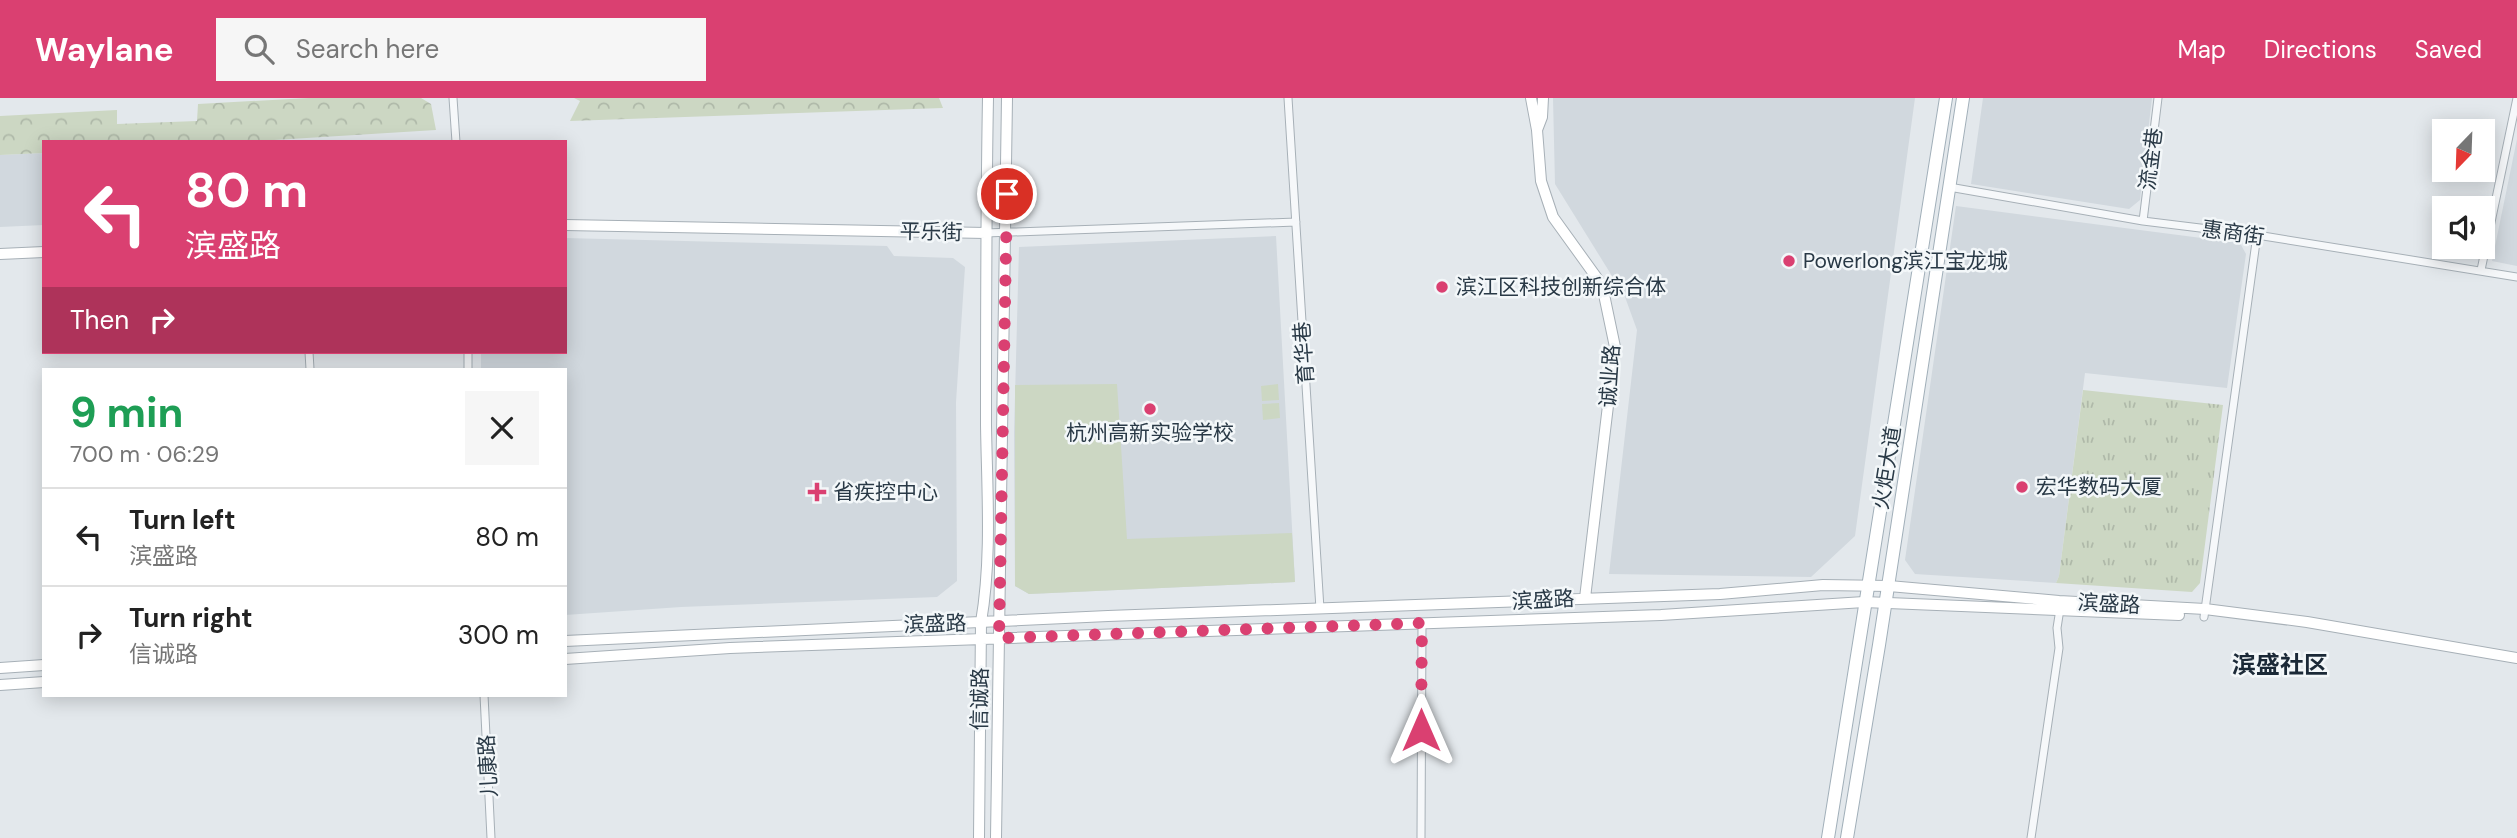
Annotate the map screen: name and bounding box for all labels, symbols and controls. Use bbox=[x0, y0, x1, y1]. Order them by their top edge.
search box bbox=[216, 18, 706, 81]
text: Waylane bbox=[35, 28, 174, 71]
icon: search bbox=[240, 30, 278, 68]
text: Search here bbox=[296, 32, 439, 66]
text: Map bbox=[2178, 34, 2226, 65]
text: Directions bbox=[2264, 34, 2377, 65]
text: Saved bbox=[2415, 34, 2482, 65]
north arrow bbox=[2432, 119, 2496, 182]
map controls bbox=[2432, 119, 2495, 259]
street label: 流金巷 bbox=[2133, 126, 2169, 192]
text: 80 m bbox=[185, 158, 308, 222]
pin bbox=[977, 164, 1037, 224]
icon: left bbox=[70, 168, 161, 259]
icon: arrive bbox=[988, 175, 1026, 213]
button: sound bbox=[2432, 196, 2495, 259]
street label: 惠商街 bbox=[2200, 215, 2266, 251]
street label: 平乐街 bbox=[899, 217, 963, 247]
text: 滨盛路 bbox=[185, 225, 281, 267]
place label: Powerlong滨江宝龙城 bbox=[1803, 247, 2008, 275]
marker: Powerlong滨江宝龙城 bbox=[1781, 253, 1797, 269]
place label: 滨江区科技创新综合体 bbox=[1456, 273, 1666, 301]
marker: 滨江区科技创新综合体 bbox=[1434, 279, 1450, 295]
icon: right bbox=[143, 301, 181, 339]
text: Then bbox=[70, 303, 129, 337]
street label: 育华巷 bbox=[1288, 321, 1320, 385]
street label: 诚业路 bbox=[1594, 344, 1626, 408]
text: 9 min bbox=[70, 385, 183, 440]
button: close bbox=[465, 391, 539, 465]
marker: 杭州高新实验学校 bbox=[1142, 401, 1158, 417]
place label: 杭州高新实验学校 bbox=[1066, 419, 1234, 447]
street label: 火炬大道 bbox=[1867, 424, 1907, 512]
text: 700 m · 06:29 bbox=[70, 439, 219, 469]
place label: 宏华数码大厦 bbox=[2036, 473, 2162, 501]
place label: 省疾控中心 bbox=[833, 478, 938, 506]
marker: 宏华数码大厦 bbox=[2014, 479, 2030, 495]
marker: 省疾控中心 bbox=[807, 482, 827, 502]
text: Turn left bbox=[129, 503, 236, 537]
icon: left bbox=[70, 518, 108, 556]
text: 80 m bbox=[475, 520, 539, 554]
text: 滨盛路 bbox=[129, 541, 198, 571]
street label: 滨盛路 bbox=[1511, 584, 1575, 616]
street label: 滨盛路 bbox=[2077, 588, 2141, 620]
text: Turn right bbox=[129, 601, 253, 635]
street label: 滨盛路 bbox=[903, 609, 967, 639]
icon: right bbox=[70, 616, 108, 654]
text: 300 m bbox=[458, 618, 539, 652]
text: 信诚路 bbox=[129, 639, 198, 669]
district label: 滨盛社区 bbox=[2232, 649, 2328, 680]
street label: 信诚路 bbox=[965, 667, 995, 731]
position arrow bbox=[1384, 693, 1458, 767]
street label: 儿康路 bbox=[472, 734, 504, 798]

